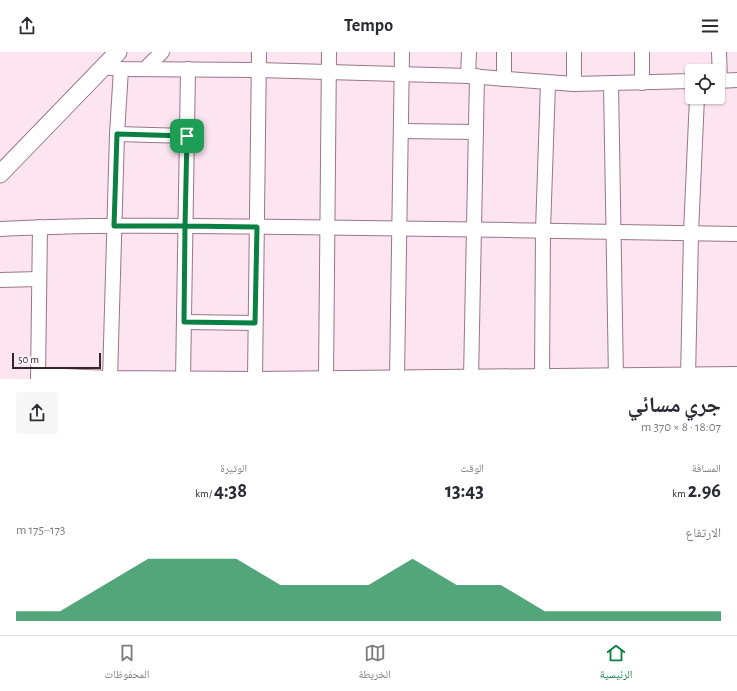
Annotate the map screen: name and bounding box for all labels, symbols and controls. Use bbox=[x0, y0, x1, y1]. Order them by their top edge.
icon: share bbox=[16, 15, 38, 37]
icon: menu bbox=[699, 15, 721, 37]
text: Tempo bbox=[344, 17, 393, 35]
map controls bbox=[685, 64, 725, 104]
button: locate bbox=[685, 64, 725, 104]
pin bbox=[170, 119, 204, 153]
icon: arrive bbox=[176, 125, 198, 147]
scale bar bbox=[12, 351, 101, 370]
text: 50 m bbox=[18, 354, 39, 365]
button: share bbox=[16, 392, 58, 434]
text: جري مسائي bbox=[627, 394, 721, 416]
text: 18:07 · 8 × 370 m bbox=[641, 421, 721, 434]
text: الوتيرة bbox=[220, 463, 247, 474]
text: الوقت bbox=[460, 463, 484, 474]
text: المسافة bbox=[692, 463, 721, 474]
text: 4:38 bbox=[214, 481, 247, 501]
text: 13:43 bbox=[445, 481, 484, 501]
text: 2.96 bbox=[688, 481, 721, 501]
text: /km bbox=[195, 488, 214, 499]
text: km bbox=[672, 488, 688, 499]
text: 173–175 m bbox=[16, 524, 65, 537]
text: الارتفاع bbox=[686, 527, 721, 540]
tab: المحفوظات bbox=[105, 642, 149, 685]
tab: الخريطة bbox=[358, 642, 391, 685]
tab: الرئيسية bbox=[600, 642, 632, 685]

